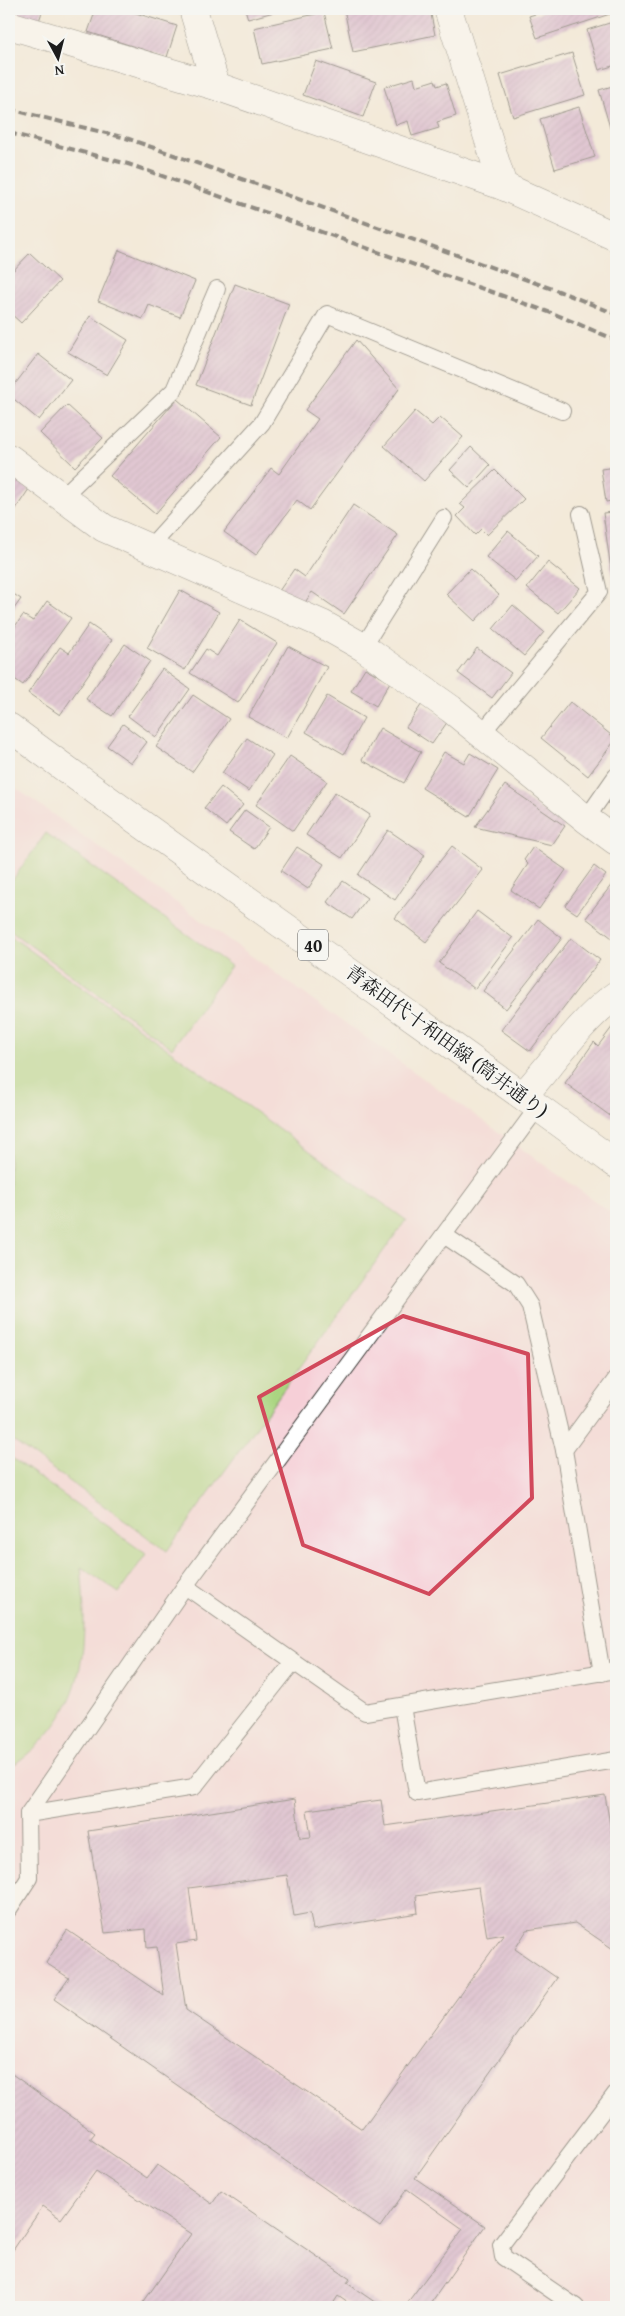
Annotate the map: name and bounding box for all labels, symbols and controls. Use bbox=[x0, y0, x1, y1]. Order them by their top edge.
north arrow bbox=[32, 32, 82, 82]
text: N bbox=[53, 60, 65, 81]
road number: 40 bbox=[298, 930, 328, 960]
street label: 青森田代十和田線 (筒井通り) bbox=[340, 958, 554, 1124]

